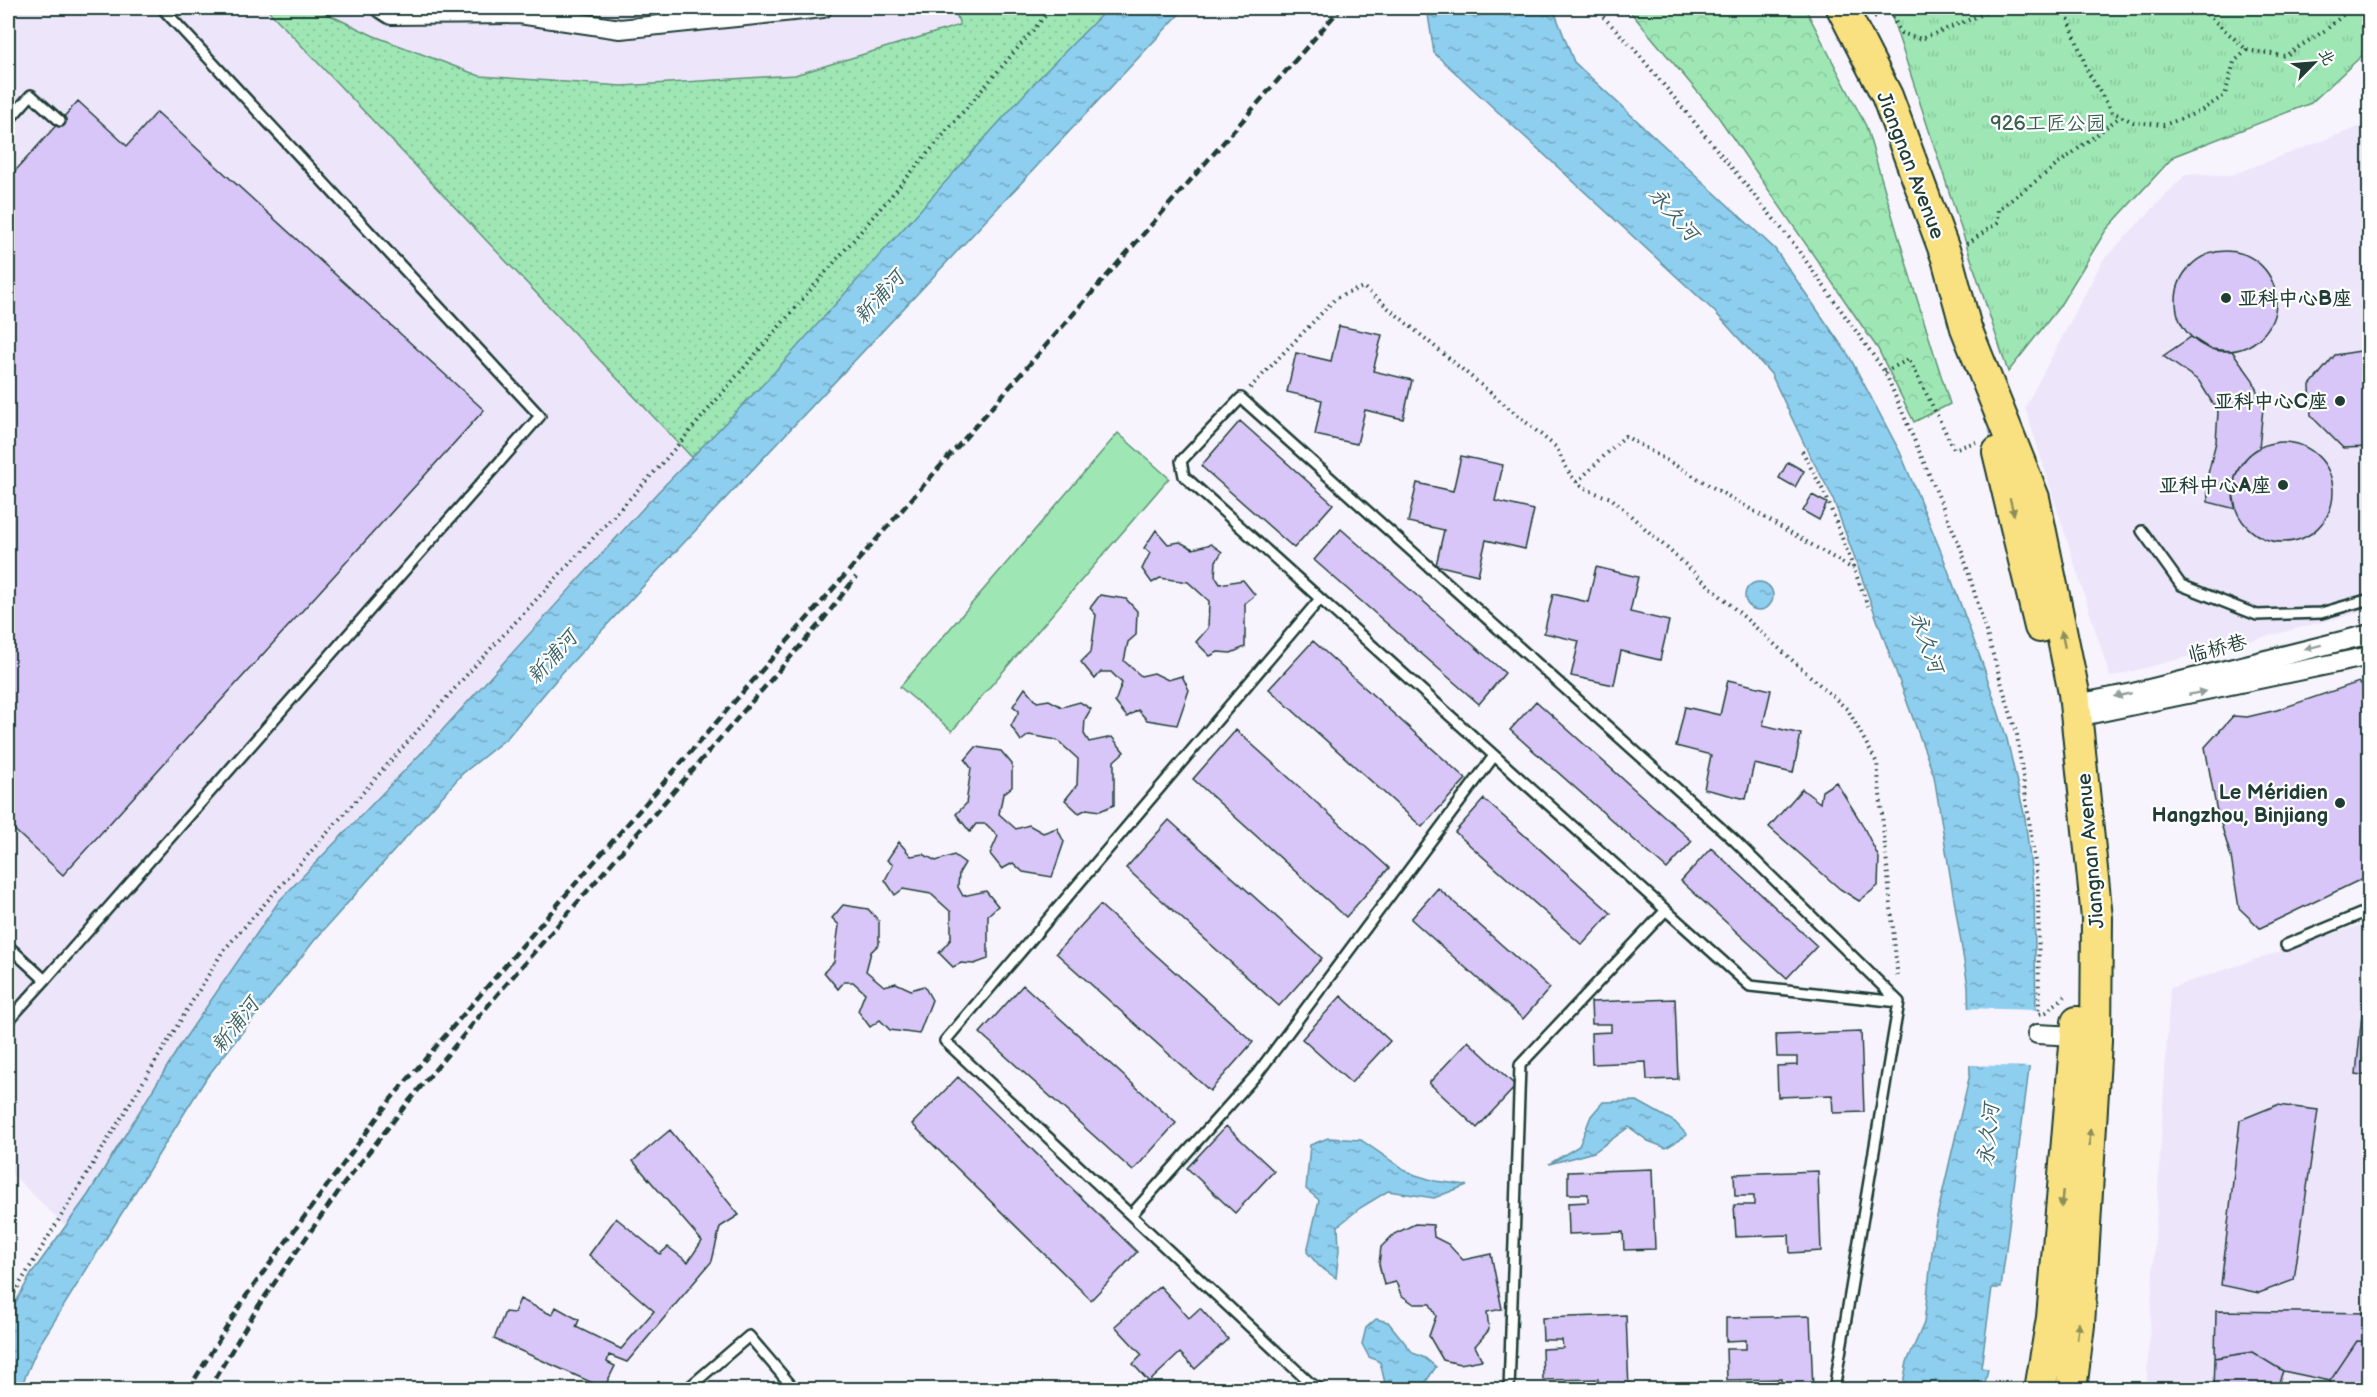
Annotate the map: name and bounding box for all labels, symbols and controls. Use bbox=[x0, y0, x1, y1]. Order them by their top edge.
north arrow bbox=[2284, 33, 2344, 93]
text: 北 bbox=[2314, 46, 2338, 69]
street label: Jiangnan Avenue bbox=[1871, 88, 1949, 243]
park label: 926工匠公园 bbox=[1990, 112, 2106, 136]
water label: 永久河 bbox=[1644, 182, 1706, 249]
water label: 新浦河 bbox=[849, 263, 912, 329]
place label: 亚科中心B座 bbox=[2238, 287, 2352, 311]
marker: 亚科中心B座 bbox=[2219, 291, 2233, 305]
place label: 亚科中心C座 bbox=[2214, 390, 2328, 414]
marker: 亚科中心C座 bbox=[2333, 394, 2347, 408]
place label: 亚科中心A座 bbox=[2159, 474, 2271, 498]
marker: 亚科中心A座 bbox=[2276, 478, 2290, 492]
one-way arrow bbox=[2008, 498, 2018, 516]
water label: 永久河 bbox=[1904, 608, 1950, 679]
water label: 新浦河 bbox=[522, 623, 585, 689]
one-way arrow bbox=[2058, 629, 2067, 648]
street label: 临桥巷 bbox=[2185, 630, 2250, 668]
one-way arrow bbox=[2303, 643, 2322, 653]
one-way arrow bbox=[2187, 688, 2206, 697]
one-way arrow bbox=[2114, 691, 2133, 700]
street label: Jiangnan Avenue bbox=[2072, 772, 2110, 930]
place label: Le Méridien Hangzhou, Binjiang bbox=[2152, 781, 2328, 828]
marker: Le Méridien Hangzhou, Binjiang bbox=[2333, 796, 2347, 810]
water label: 新浦河 bbox=[206, 990, 266, 1058]
water label: 永久河 bbox=[1973, 1099, 2005, 1168]
one-way arrow bbox=[2085, 1127, 2095, 1146]
one-way arrow bbox=[2057, 1189, 2067, 1208]
one-way arrow bbox=[2073, 1322, 2083, 1341]

